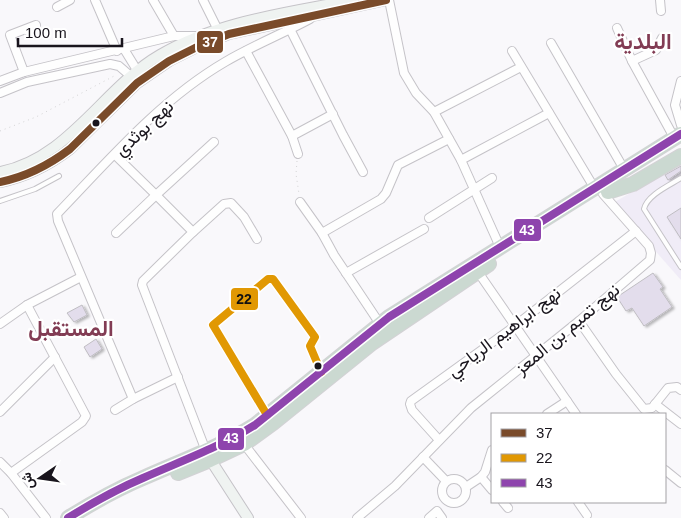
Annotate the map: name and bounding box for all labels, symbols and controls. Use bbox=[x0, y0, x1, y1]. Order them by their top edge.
scale bar bbox=[18, 15, 121, 47]
text: 100 m bbox=[25, 24, 67, 41]
district label: البلدية bbox=[614, 29, 672, 55]
line badge: 37 bbox=[196, 30, 224, 54]
text: 37 bbox=[202, 34, 218, 50]
street label: نهج بوثدي bbox=[111, 96, 181, 164]
unlabelled marker bbox=[91, 118, 101, 128]
line badge: 43 bbox=[513, 218, 542, 242]
text: 43 bbox=[519, 222, 535, 238]
street label: نهج تميم بن المعز bbox=[510, 279, 625, 381]
street label: نهج ابراهيم الرياحي bbox=[443, 283, 568, 385]
line badge: 22 bbox=[230, 287, 259, 311]
text: 22 bbox=[236, 291, 252, 307]
district label: المستقبل bbox=[28, 316, 114, 342]
unlabelled marker bbox=[313, 361, 323, 371]
legend bbox=[491, 413, 666, 503]
text: 37 bbox=[536, 424, 553, 441]
line badge: 43 bbox=[217, 427, 245, 451]
text: 43 bbox=[223, 430, 239, 446]
text: 22 bbox=[536, 449, 553, 466]
north arrow bbox=[15, 453, 65, 503]
text: ش bbox=[18, 471, 38, 491]
text: 43 bbox=[536, 474, 553, 491]

